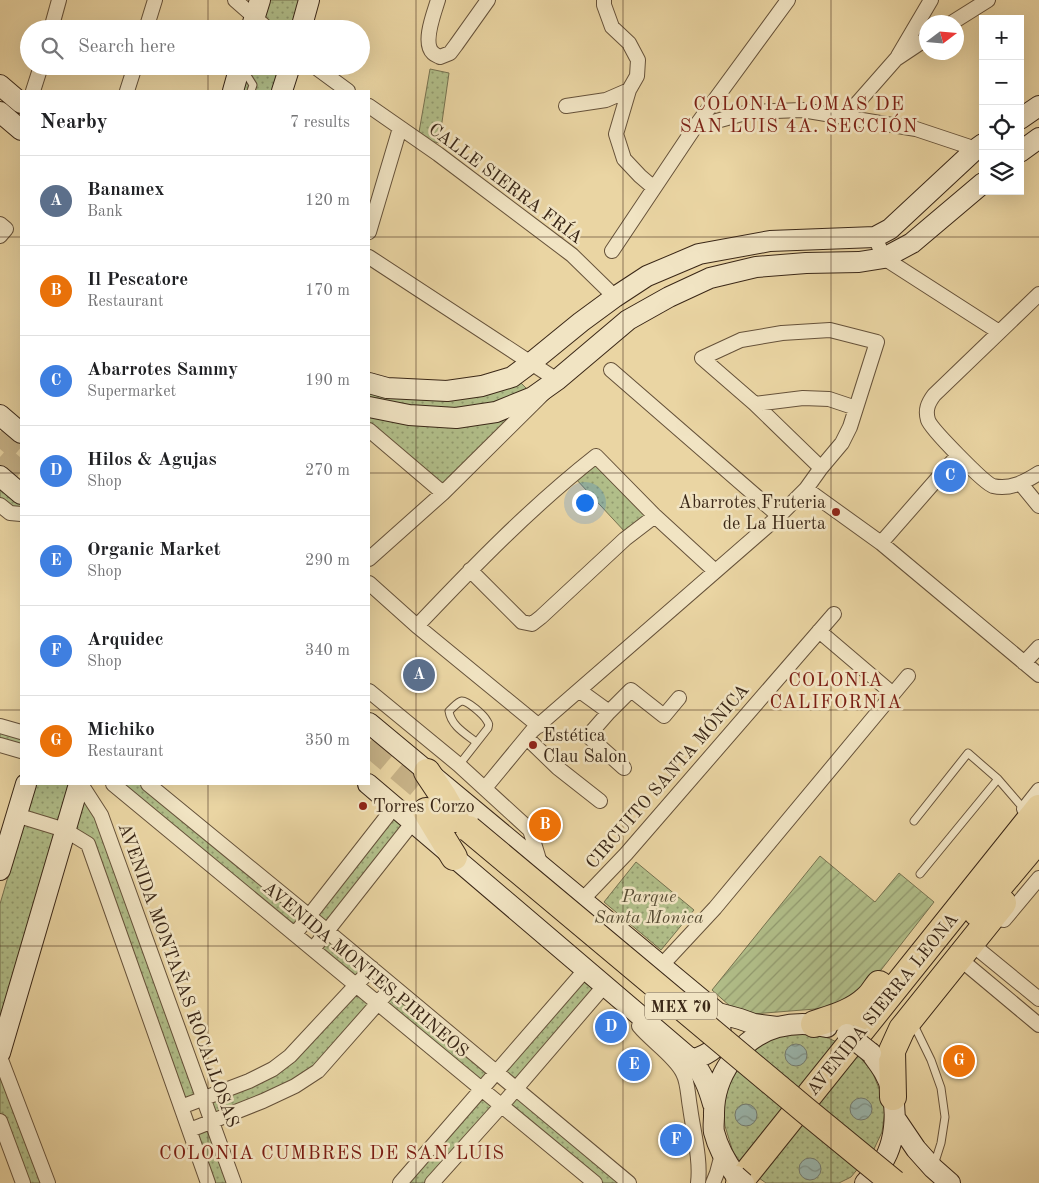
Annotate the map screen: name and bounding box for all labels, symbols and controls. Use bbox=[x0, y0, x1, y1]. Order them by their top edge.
north arrow bbox=[919, 15, 964, 60]
map controls bbox=[979, 15, 1024, 195]
button: + bbox=[979, 15, 1024, 60]
search box bbox=[20, 20, 370, 75]
icon: search bbox=[38, 34, 66, 62]
text: Search here bbox=[78, 38, 175, 57]
button: − bbox=[979, 60, 1024, 105]
district label: COLONIA LOMAS DE SAN LUIS 4A. SECCIÓN bbox=[680, 96, 918, 137]
button: locate bbox=[979, 105, 1024, 150]
text: Nearby bbox=[40, 112, 108, 133]
text: 7 results bbox=[290, 115, 350, 131]
street label: CALLE SIERRA FRÍA bbox=[425, 117, 588, 248]
button: layers bbox=[979, 150, 1024, 195]
text: Banamex bbox=[87, 181, 164, 200]
text: A bbox=[50, 193, 62, 209]
text: 120 m bbox=[305, 193, 350, 209]
text: Bank bbox=[87, 204, 123, 220]
text: Il Pescatore bbox=[87, 271, 188, 290]
text: B bbox=[50, 283, 62, 299]
text: 170 m bbox=[305, 283, 350, 299]
text: Restaurant bbox=[87, 294, 164, 310]
text: Abarrotes Sammy bbox=[87, 361, 238, 380]
text: C bbox=[51, 373, 61, 389]
text: 190 m bbox=[305, 373, 350, 389]
text: Supermarket bbox=[87, 384, 176, 400]
text: Hilos & Agujas bbox=[87, 451, 217, 470]
pin: C bbox=[934, 457, 966, 495]
text: D bbox=[50, 463, 62, 479]
text: 270 m bbox=[305, 463, 350, 479]
text: Shop bbox=[87, 474, 122, 490]
your location bbox=[572, 490, 598, 516]
place label: Abarrotes Fruteria de La Huerta bbox=[678, 494, 826, 533]
marker: Abarrotes Fruteria de La Huerta bbox=[830, 506, 842, 518]
text: Organic Market bbox=[87, 541, 221, 560]
text: E bbox=[50, 553, 62, 569]
text: 290 m bbox=[305, 553, 350, 569]
text: Shop bbox=[87, 564, 122, 580]
text: Arquidec bbox=[87, 631, 164, 650]
text: F bbox=[51, 643, 61, 659]
text: 340 m bbox=[305, 643, 350, 659]
text: Shop bbox=[87, 654, 122, 670]
pin: A bbox=[403, 656, 435, 694]
district label: COLONIA CALIFORNIA bbox=[770, 672, 902, 713]
street label: CIRCUITO SANTA MÓNICA bbox=[579, 678, 753, 872]
text: Michiko bbox=[87, 721, 155, 740]
place label: Estética Clau Salon bbox=[543, 727, 627, 766]
text: G bbox=[50, 733, 62, 749]
text: 350 m bbox=[305, 733, 350, 749]
marker: Estética Clau Salon bbox=[527, 739, 539, 751]
text: Restaurant bbox=[87, 744, 164, 760]
place label: Torres Corzo bbox=[373, 798, 475, 816]
marker: Torres Corzo bbox=[357, 800, 369, 812]
pin: B bbox=[529, 806, 561, 844]
street label: AVENIDA MONTAÑAS ROCALLOSAS bbox=[114, 819, 246, 1130]
street label: AVENIDA MONTES PIRINEOS bbox=[259, 879, 472, 1061]
park label: Parque Santa Monica bbox=[594, 888, 704, 927]
street label: AVENIDA SIERRA LEONA bbox=[804, 910, 962, 1099]
road number: MEX 70 bbox=[645, 992, 717, 1019]
pin: D bbox=[595, 1008, 627, 1046]
pin: G bbox=[943, 1042, 975, 1080]
pin: E bbox=[618, 1046, 650, 1084]
pin: F bbox=[660, 1121, 692, 1159]
district label: COLONIA CUMBRES DE SAN LUIS bbox=[159, 1145, 505, 1164]

